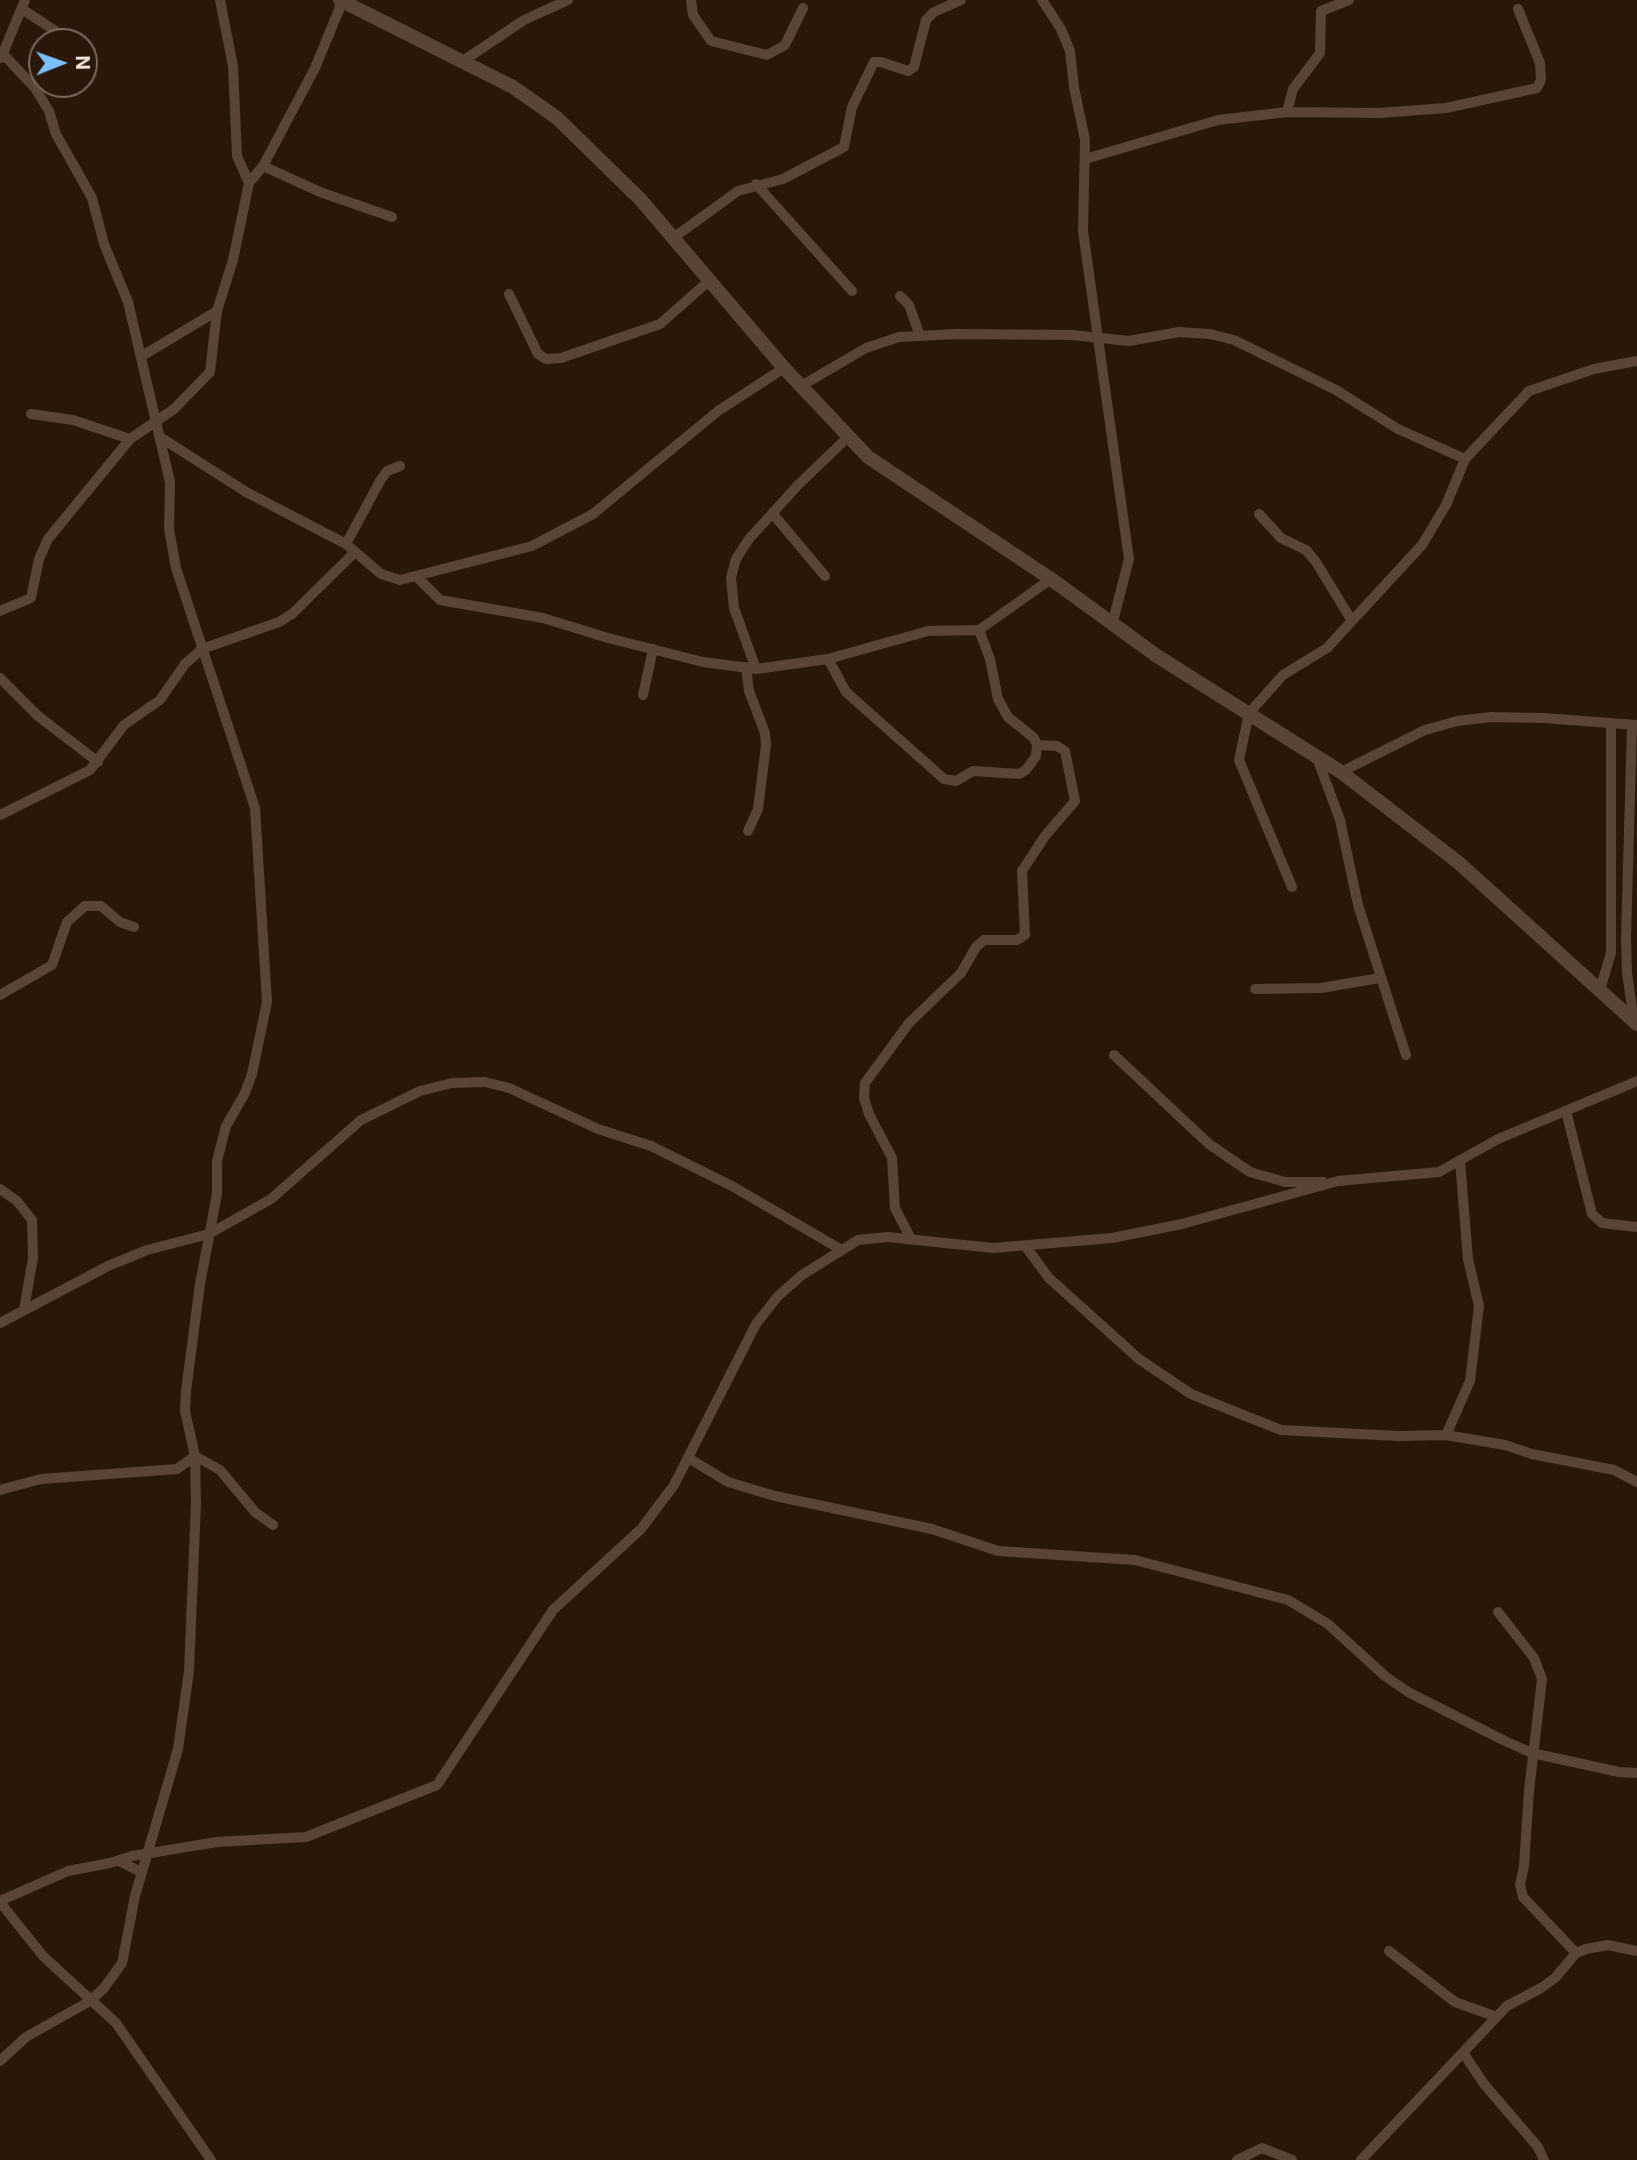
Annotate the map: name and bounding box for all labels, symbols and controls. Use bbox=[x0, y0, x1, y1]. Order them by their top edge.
north arrow bbox=[28, 28, 98, 98]
text: N bbox=[71, 55, 94, 70]

